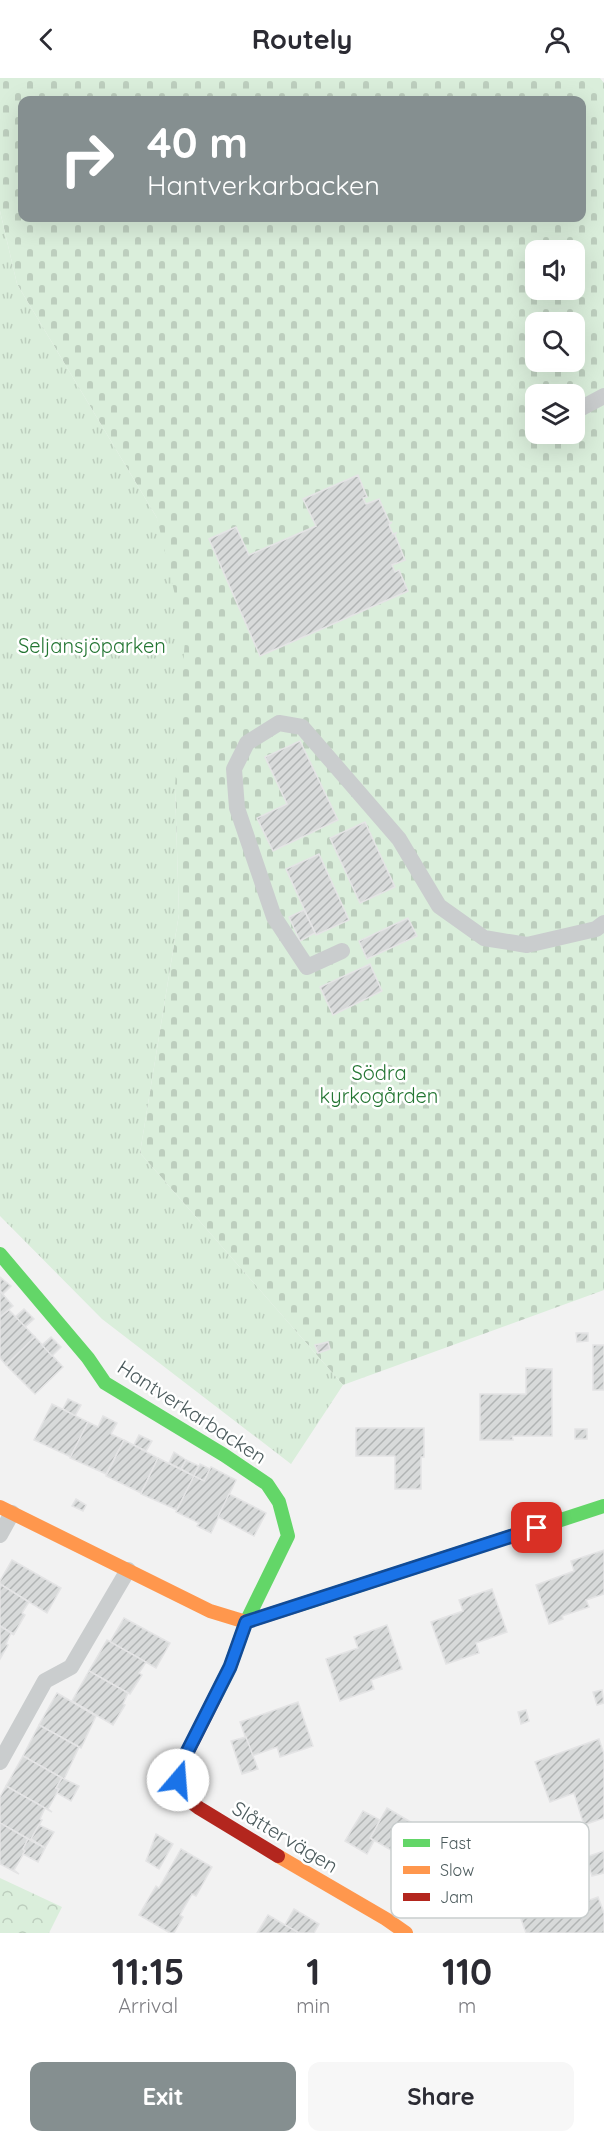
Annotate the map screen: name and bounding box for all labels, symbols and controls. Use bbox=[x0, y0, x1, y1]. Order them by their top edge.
text: Routely bbox=[252, 22, 352, 56]
icon: back bbox=[30, 23, 63, 56]
icon: person bbox=[541, 23, 574, 56]
text: 40 m bbox=[147, 116, 248, 169]
icon: right bbox=[48, 120, 126, 198]
text: Hantverkarbacken bbox=[147, 168, 380, 202]
map controls bbox=[525, 240, 585, 444]
button: sound bbox=[525, 240, 585, 300]
button: search bbox=[525, 312, 585, 372]
button: layers bbox=[525, 384, 585, 444]
park label: Seljansjöparken bbox=[18, 633, 166, 658]
park label: Södra kyrkogården bbox=[320, 1060, 438, 1108]
street label: Hantverkarbacken bbox=[113, 1354, 271, 1469]
pin bbox=[511, 1502, 562, 1553]
icon: arrive bbox=[520, 1511, 553, 1544]
position arrow bbox=[146, 1748, 210, 1812]
street label: Slåttervägen bbox=[228, 1795, 343, 1878]
legend bbox=[391, 1822, 589, 1918]
text: Fast bbox=[440, 1833, 471, 1853]
text: Slow bbox=[440, 1860, 474, 1880]
text: Jam bbox=[440, 1887, 473, 1907]
text: 11:15 bbox=[112, 1949, 184, 1994]
text: 1 bbox=[306, 1949, 320, 1994]
text: 110 bbox=[442, 1949, 492, 1994]
text: Arrival bbox=[118, 1993, 178, 2018]
text: min bbox=[296, 1993, 330, 2018]
text: m bbox=[458, 1993, 476, 2018]
button: Exit bbox=[30, 2062, 296, 2131]
button: Share bbox=[308, 2062, 574, 2131]

